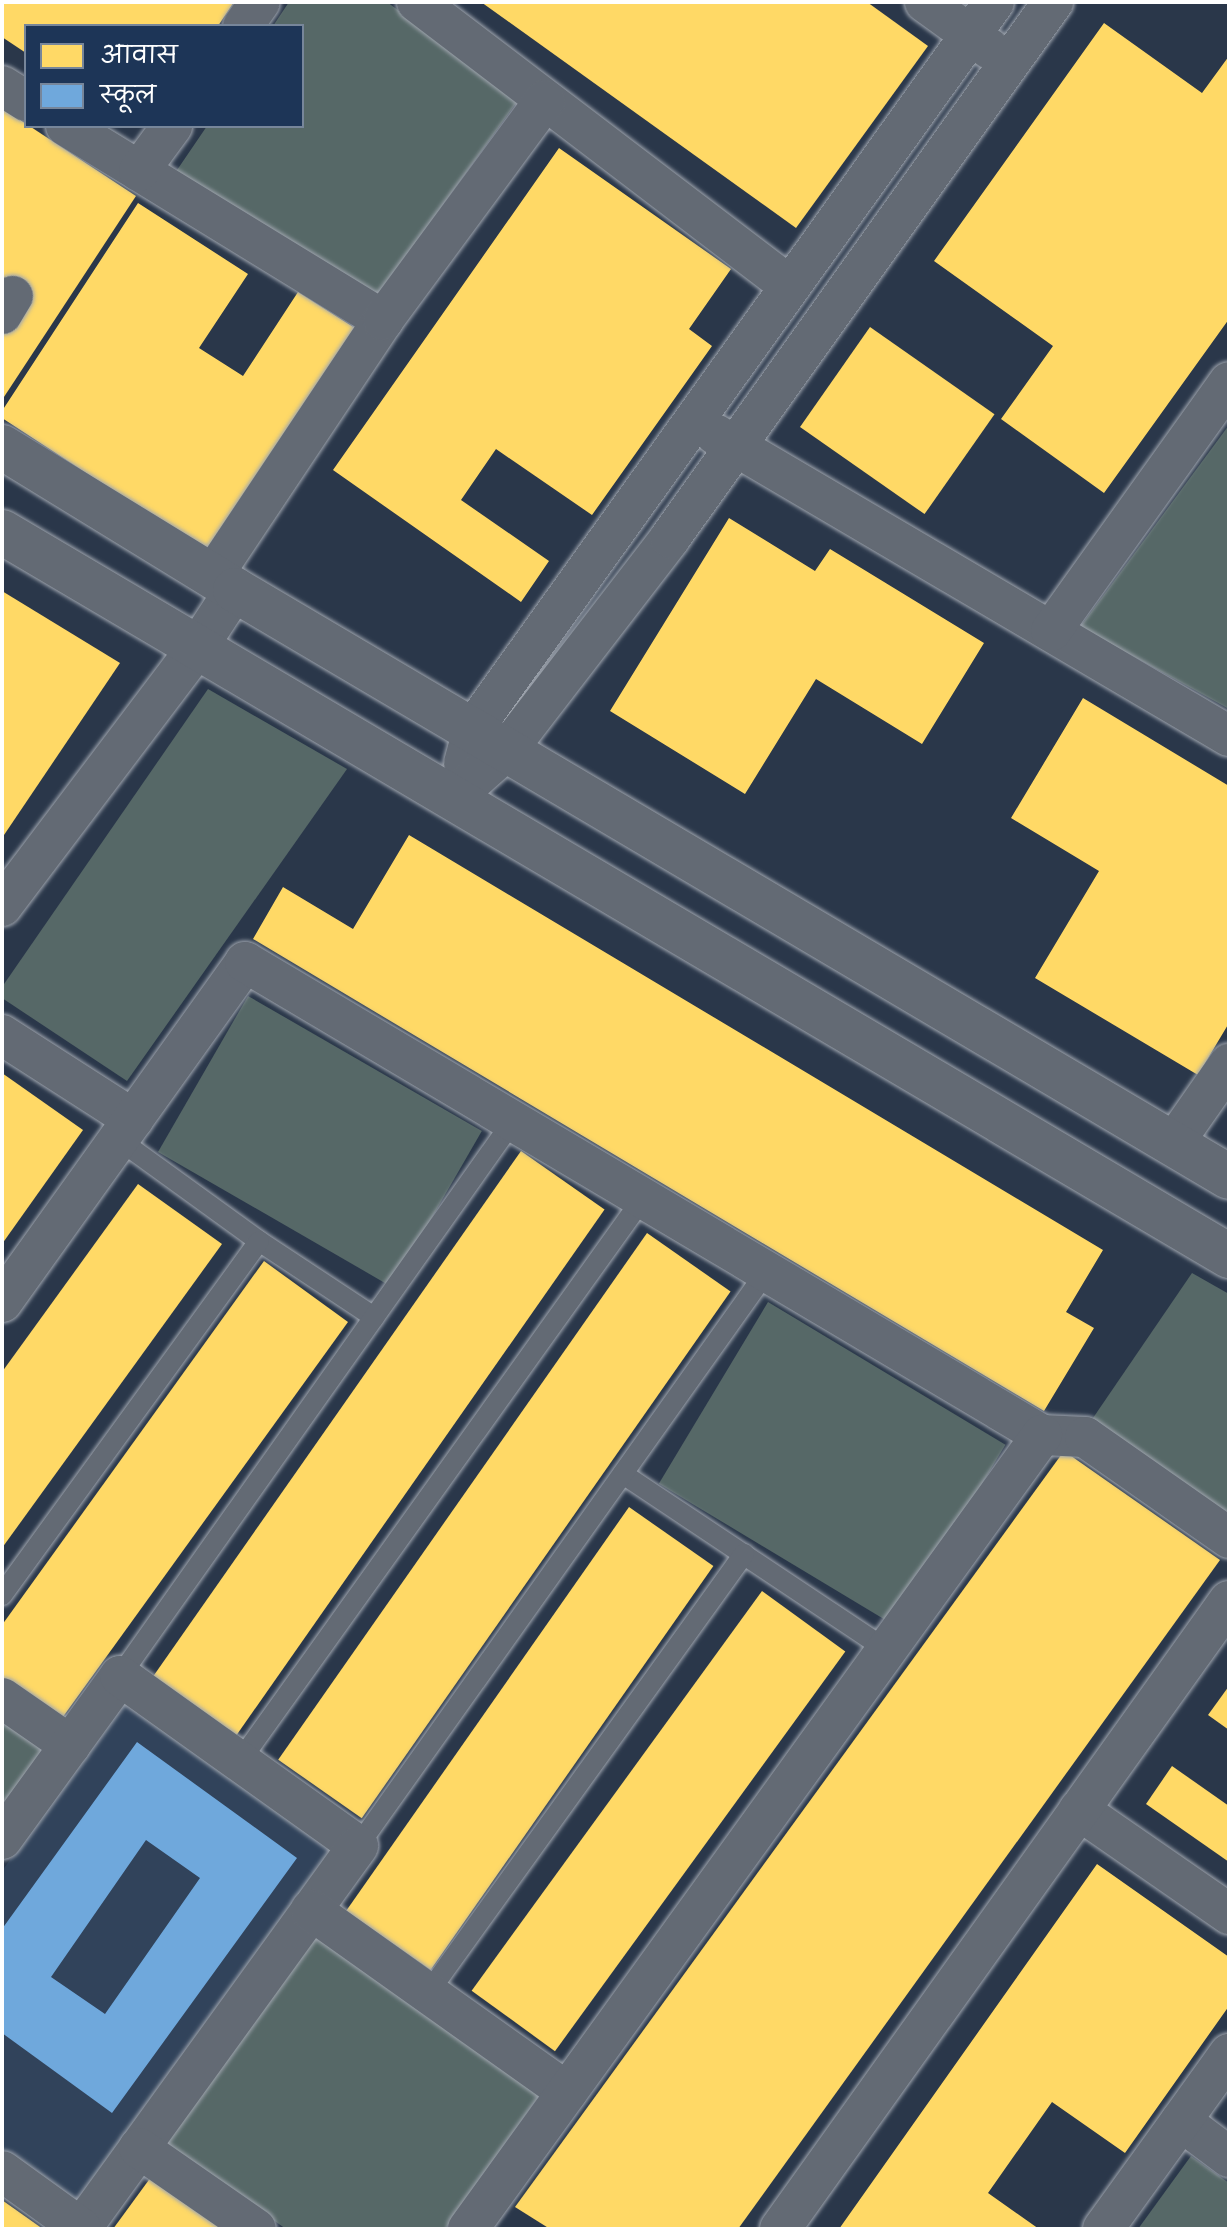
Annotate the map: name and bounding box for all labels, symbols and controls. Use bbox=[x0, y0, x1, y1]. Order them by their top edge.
legend bbox=[24, 24, 304, 128]
text: आवास bbox=[100, 40, 178, 75]
text: स्कूल bbox=[100, 80, 156, 115]

